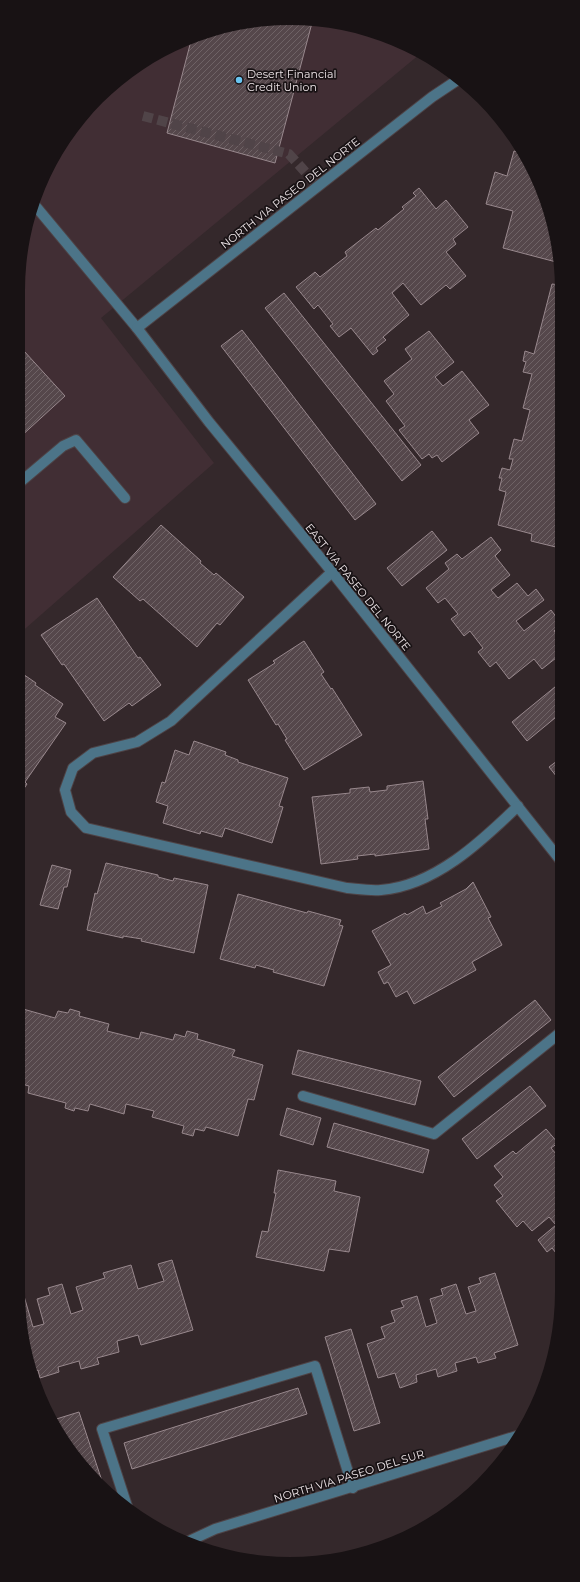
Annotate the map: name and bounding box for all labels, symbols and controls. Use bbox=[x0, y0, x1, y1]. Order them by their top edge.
place label: Desert Financial Credit Union bbox=[247, 67, 336, 94]
marker: Desert Financial Credit Union bbox=[234, 75, 244, 85]
street label: NORTH VIA PASEO DEL NORTE bbox=[218, 134, 362, 252]
street label: EAST VIA PASEO DEL NORTE bbox=[302, 521, 414, 653]
street label: NORTH VIA PASEO DEL SUR bbox=[272, 1446, 426, 1506]

